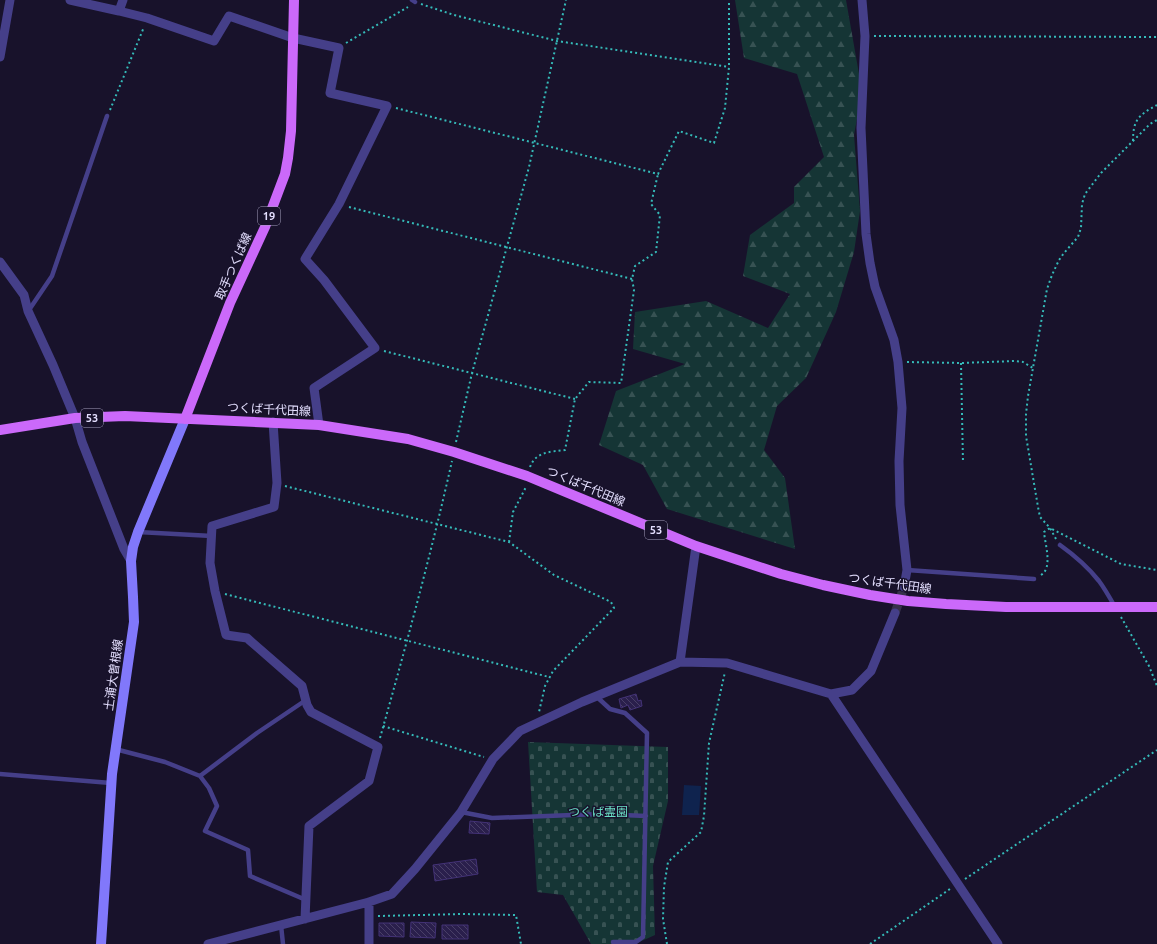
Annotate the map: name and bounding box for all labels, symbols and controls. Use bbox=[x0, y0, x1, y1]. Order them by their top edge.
road number: 19 bbox=[258, 207, 280, 225]
street label: 取手つくば線 bbox=[212, 230, 254, 302]
street label: つくば千代田線 bbox=[227, 400, 311, 418]
road number: 53 bbox=[81, 409, 103, 427]
street label: つくば千代田線 bbox=[545, 464, 627, 508]
road number: 53 bbox=[645, 521, 667, 539]
street label: つくば千代田線 bbox=[847, 571, 933, 595]
street label: 土浦大曽根線 bbox=[102, 638, 124, 712]
park label: つくば霊園 bbox=[568, 805, 628, 818]

